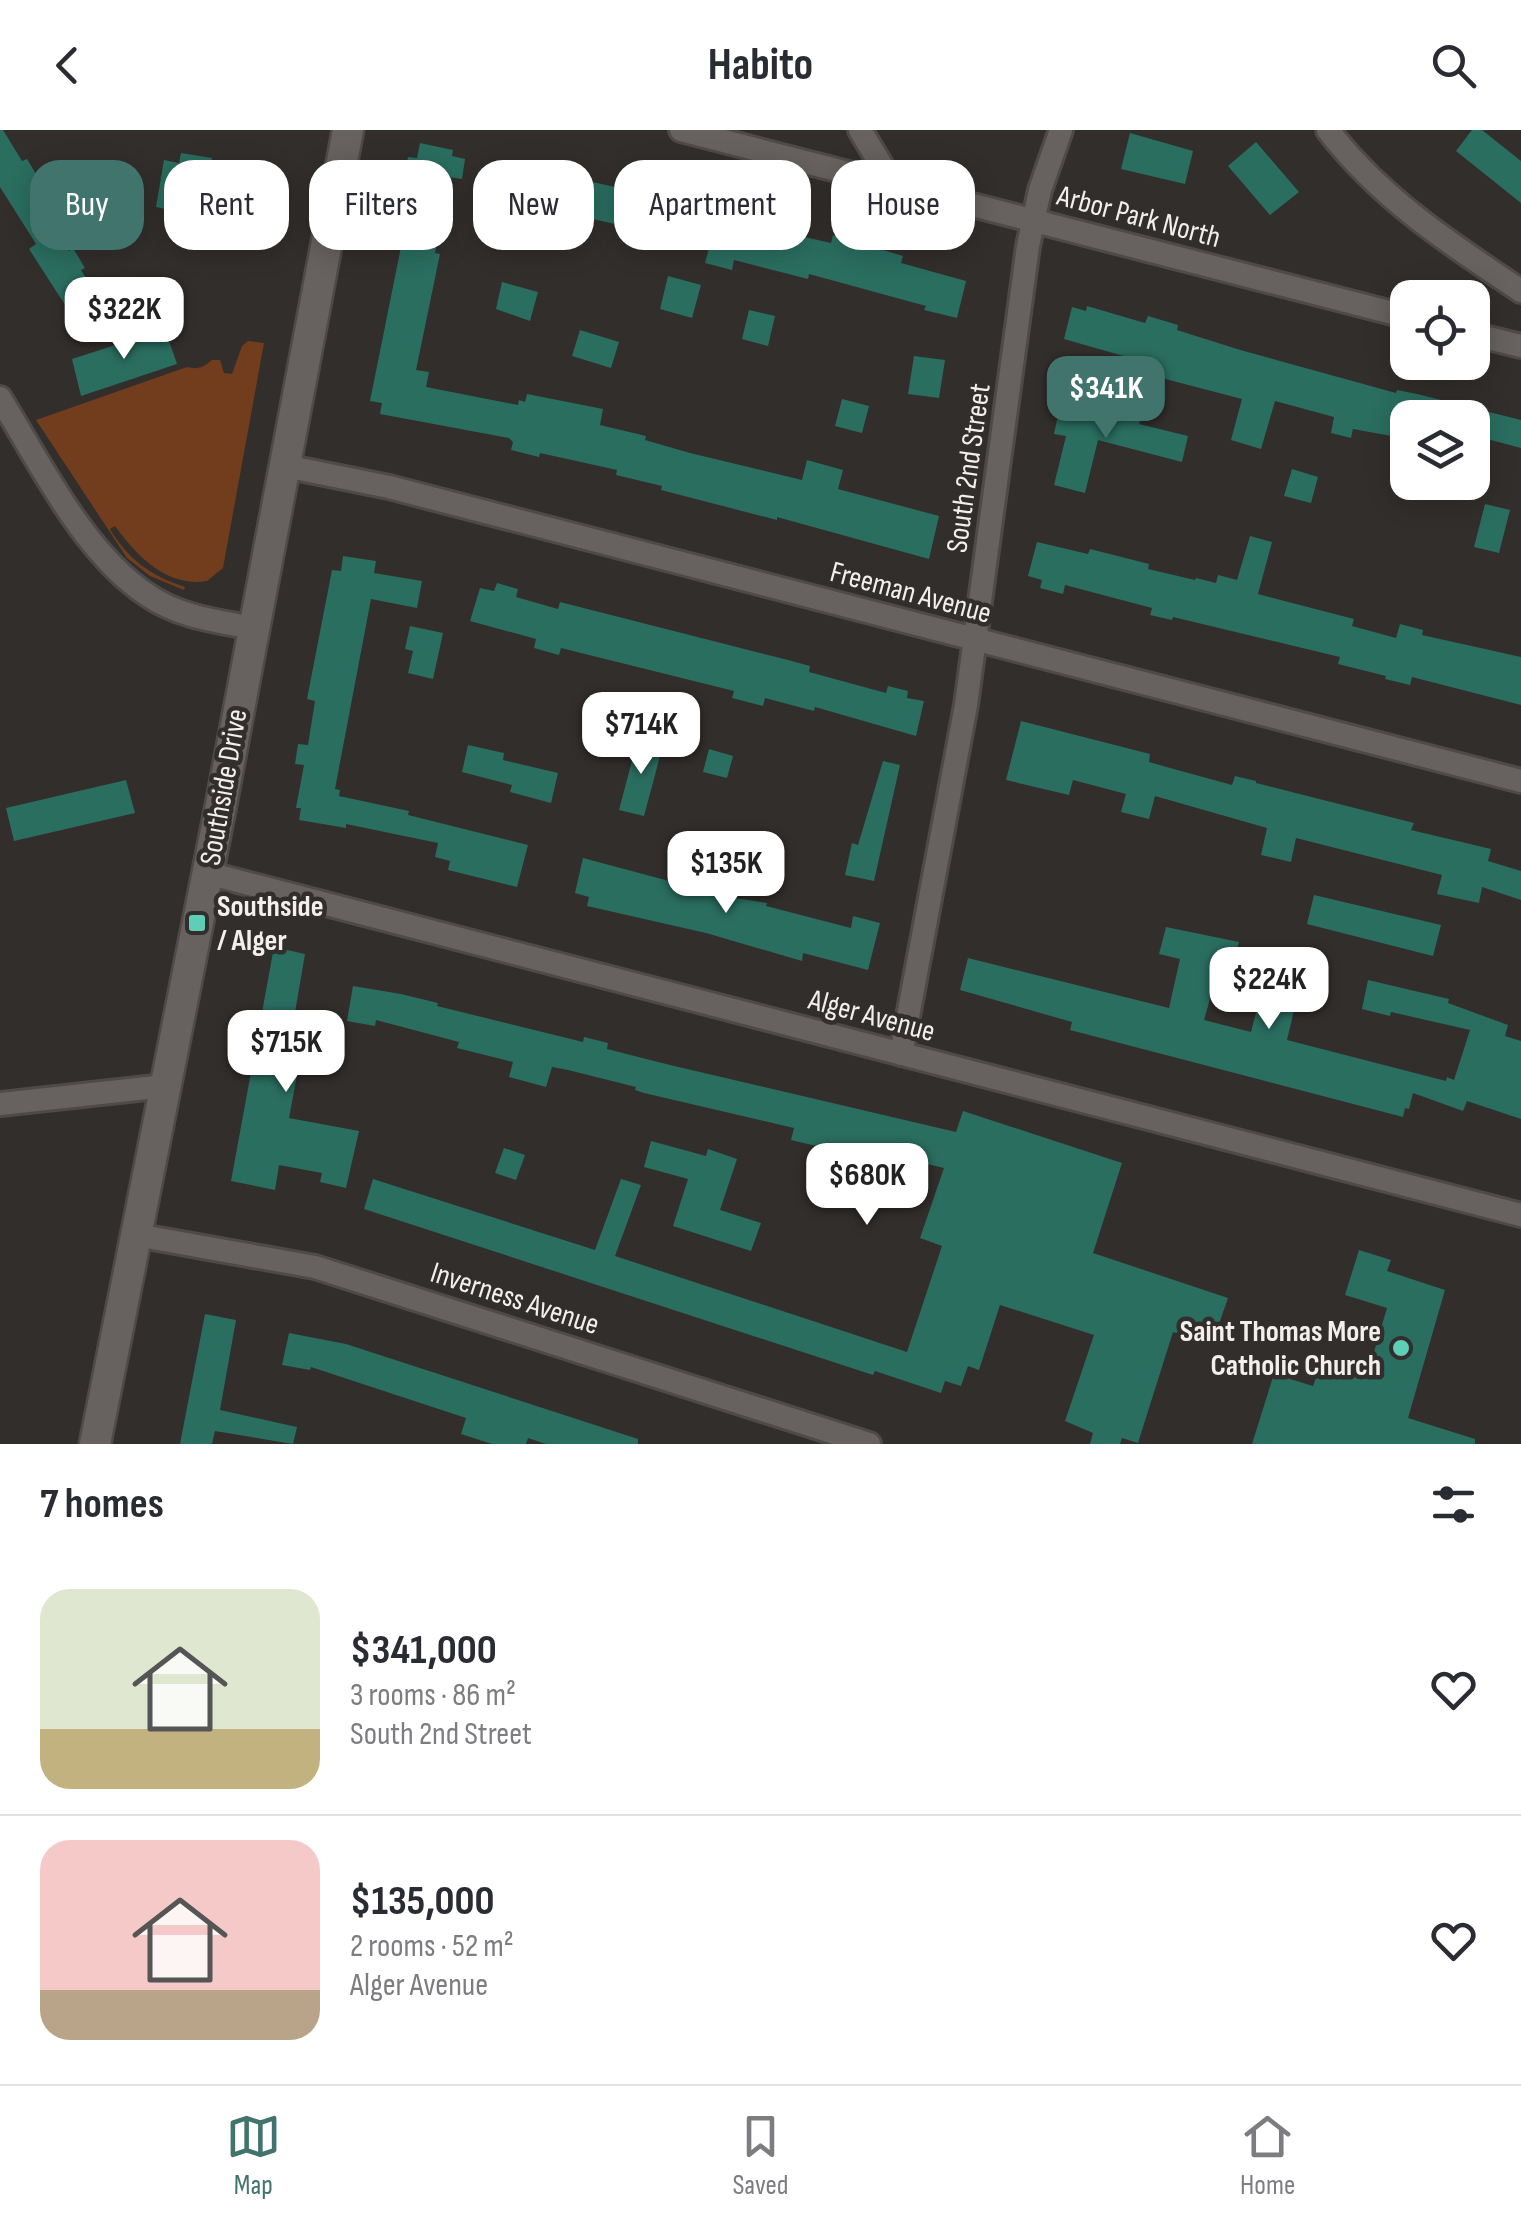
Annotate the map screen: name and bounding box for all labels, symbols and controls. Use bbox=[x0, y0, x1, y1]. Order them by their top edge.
icon: back bbox=[40, 38, 95, 93]
text: Habito bbox=[708, 38, 813, 93]
icon: search bbox=[1426, 38, 1481, 93]
chip: Buy bbox=[30, 160, 144, 250]
chip: Rent bbox=[164, 160, 289, 250]
chip: Filters bbox=[309, 160, 453, 250]
chip: New bbox=[473, 160, 594, 250]
chip: Apartment bbox=[614, 160, 811, 250]
chip: House bbox=[831, 160, 975, 250]
street label: Arbor Park North bbox=[1052, 178, 1224, 256]
pin: $322K bbox=[54, 277, 194, 362]
map controls bbox=[1390, 280, 1490, 500]
button: locate bbox=[1390, 280, 1490, 380]
text: $322K bbox=[87, 290, 161, 329]
pin: $341K bbox=[1036, 356, 1176, 441]
text: $341K bbox=[1069, 369, 1143, 408]
street label: South 2nd Street bbox=[939, 381, 999, 555]
button: layers bbox=[1390, 400, 1490, 500]
street label: Freeman Avenue bbox=[826, 554, 995, 632]
pin: $714K bbox=[571, 692, 711, 777]
text: $714K bbox=[604, 705, 678, 744]
street label: Southside Drive bbox=[193, 706, 255, 868]
pin: $135K bbox=[656, 831, 796, 916]
text: $135K bbox=[689, 844, 763, 883]
place label: Southside / Alger bbox=[217, 889, 323, 959]
marker: Southside / Alger bbox=[186, 912, 208, 934]
pin: $224K bbox=[1199, 947, 1339, 1032]
text: $224K bbox=[1232, 960, 1306, 999]
street label: Alger Avenue bbox=[804, 982, 939, 1050]
pin: $715K bbox=[216, 1010, 356, 1095]
text: $715K bbox=[250, 1023, 322, 1062]
pin: $680K bbox=[797, 1143, 937, 1228]
text: $680K bbox=[828, 1156, 906, 1195]
street label: Inverness Avenue bbox=[426, 1255, 604, 1343]
place label: Saint Thomas More Catholic Church bbox=[1180, 1314, 1381, 1384]
marker: Saint Thomas More Catholic Church bbox=[1390, 1337, 1412, 1359]
icon: filters bbox=[1426, 1477, 1481, 1532]
text: 7 homes bbox=[40, 1479, 164, 1530]
text: $341,000 bbox=[350, 1625, 497, 1676]
icon: home bbox=[120, 1629, 240, 1749]
icon: heart bbox=[1426, 1662, 1481, 1717]
text: 3 rooms · 86 m² bbox=[350, 1676, 516, 1715]
text: South 2nd Street bbox=[350, 1715, 532, 1754]
text: $135,000 bbox=[350, 1876, 495, 1927]
icon: home bbox=[120, 1880, 240, 2000]
icon: heart bbox=[1426, 1913, 1481, 1968]
text: 2 rooms · 52 m² bbox=[350, 1927, 514, 1966]
text: Alger Avenue bbox=[350, 1966, 488, 2005]
tab: Map bbox=[226, 2109, 281, 2202]
tab: Saved bbox=[732, 2109, 789, 2202]
tab: Home bbox=[1240, 2109, 1295, 2202]

